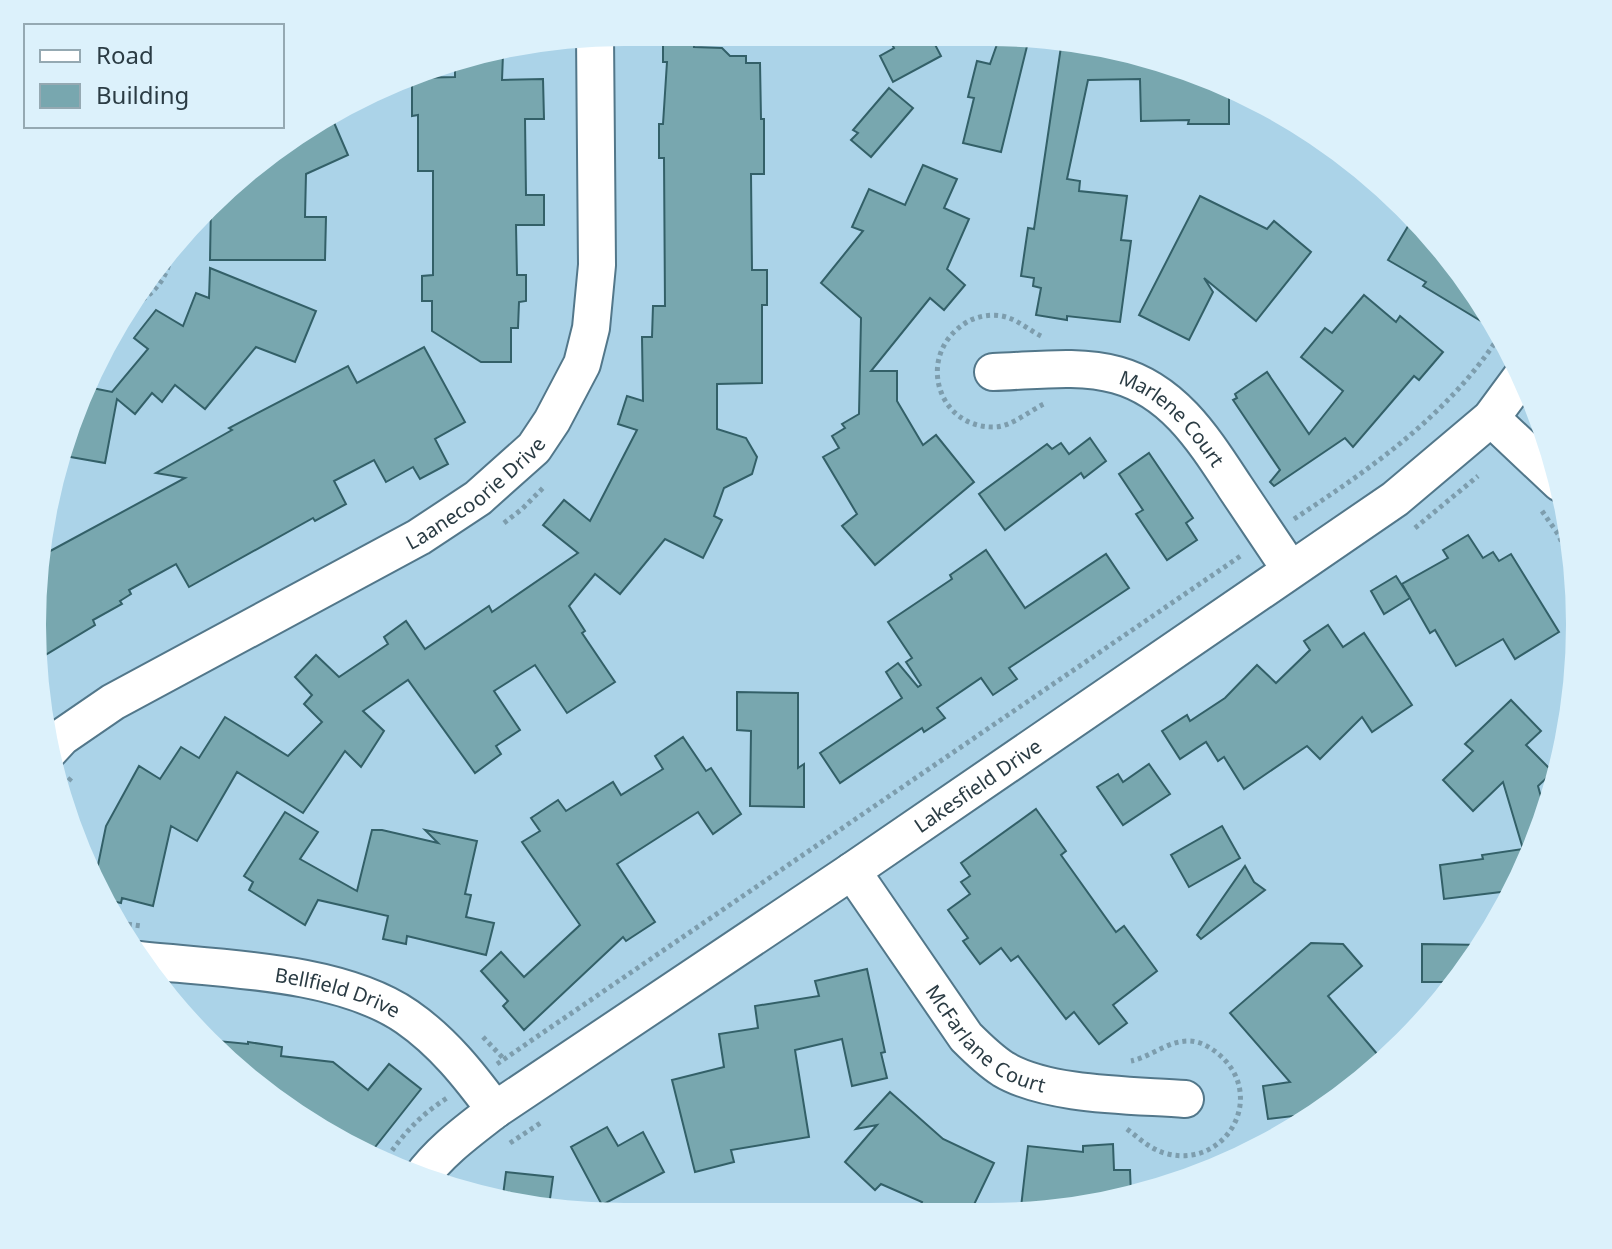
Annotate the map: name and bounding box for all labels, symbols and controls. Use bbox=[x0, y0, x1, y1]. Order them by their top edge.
legend bbox=[24, 24, 284, 128]
text: Road bbox=[96, 38, 154, 71]
text: Building bbox=[96, 78, 189, 111]
street label: Marlene Court bbox=[1116, 363, 1231, 472]
street label: Laanecoorie Drive bbox=[401, 432, 551, 555]
street label: Lakesfield Drive bbox=[908, 732, 1046, 838]
street label: Bellfield Drive bbox=[273, 960, 406, 1023]
street label: McFarlane Court bbox=[920, 979, 1049, 1098]

